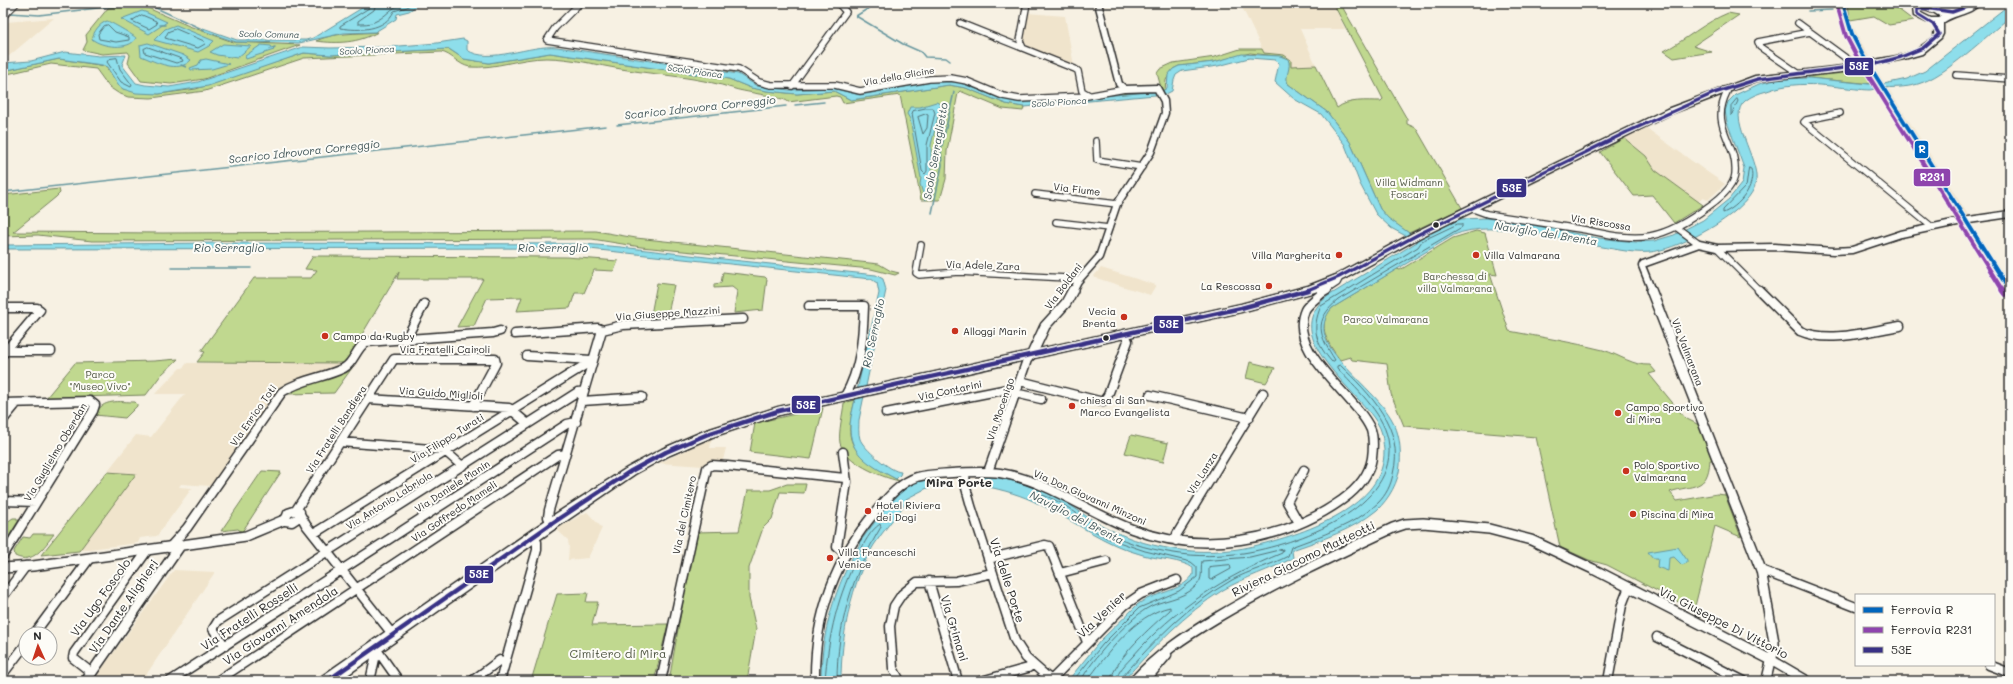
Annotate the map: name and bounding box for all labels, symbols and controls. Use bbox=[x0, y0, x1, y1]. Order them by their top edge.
water label: Scolo Comuna bbox=[239, 28, 299, 40]
water label: Scolo Pionca bbox=[339, 43, 395, 57]
line badge: 53E bbox=[1844, 57, 1874, 76]
text: 53E bbox=[1849, 58, 1869, 73]
water label: Scolo Pionca bbox=[667, 62, 723, 80]
street label: Via della Glicine bbox=[863, 64, 935, 88]
water label: Scarico Idrovora Correggio bbox=[624, 92, 777, 122]
water label: Scolo Pionca bbox=[1031, 95, 1087, 109]
water label: Scolo Serraglietto bbox=[919, 101, 951, 201]
water label: Scarico Idrovora Correggio bbox=[228, 136, 381, 166]
line badge: R bbox=[1914, 140, 1929, 159]
text: R bbox=[1918, 141, 1926, 156]
line badge: R231 bbox=[1913, 168, 1951, 187]
text: R231 bbox=[1919, 169, 1945, 184]
park label: Villa Widmann Foscari bbox=[1375, 175, 1443, 201]
line badge: 53E bbox=[1496, 178, 1527, 198]
street label: Via Fiume bbox=[1053, 179, 1101, 199]
text: 53E bbox=[1502, 180, 1522, 195]
street label: Via Riscossa bbox=[1570, 210, 1632, 234]
water label: Naviglio del Brenta bbox=[1494, 217, 1599, 249]
unlabelled marker bbox=[1431, 220, 1441, 230]
water label: Rio Serraglio bbox=[194, 240, 265, 255]
water label: Rio Serraglio bbox=[518, 240, 589, 255]
place label: Villa Margherita bbox=[1252, 248, 1331, 262]
place label: Villa Valmarana bbox=[1484, 248, 1560, 262]
marker: Villa Margherita bbox=[1334, 250, 1344, 260]
marker: Villa Valmarana bbox=[1471, 250, 1481, 260]
street label: Via Adele Zara bbox=[946, 257, 1020, 273]
street label: Via Boldani bbox=[1041, 260, 1085, 312]
park label: Barchessa di villa Valmarana bbox=[1417, 269, 1493, 295]
place label: La Rescossa bbox=[1201, 279, 1261, 293]
marker: La Rescossa bbox=[1264, 281, 1274, 291]
water label: Rio Serraglio bbox=[858, 297, 888, 369]
street label: Via Giuseppe Mazzini bbox=[615, 302, 721, 324]
place label: Vecia Brenta bbox=[1082, 304, 1116, 330]
marker: Vecia Brenta bbox=[1119, 312, 1129, 322]
park label: Parco Valmarana bbox=[1344, 312, 1428, 326]
line badge: 53E bbox=[1153, 315, 1184, 334]
text: 53E bbox=[1159, 316, 1179, 331]
street label: Via Valmarana bbox=[1669, 316, 1707, 388]
place label: Alloggi Marin bbox=[963, 324, 1027, 338]
marker: Alloggi Marin bbox=[950, 326, 960, 336]
place label: Campo da Rugby bbox=[333, 329, 415, 343]
marker: Campo da Rugby bbox=[320, 331, 330, 341]
unlabelled marker bbox=[1101, 333, 1111, 343]
street label: Via Fratelli Cairoli bbox=[400, 342, 490, 356]
park label: Parco "Museo Vivo" bbox=[69, 367, 131, 393]
street label: Via Contarini bbox=[917, 376, 983, 404]
street label: Via Mocenigo bbox=[983, 376, 1017, 442]
street label: Via Enrico Toti bbox=[227, 381, 279, 449]
street label: Via Fratelli Bandiera bbox=[302, 382, 370, 476]
street label: Via Guido Miglioli bbox=[398, 383, 484, 403]
place label: chiesa di San Marco Evangelista bbox=[1080, 393, 1170, 419]
line badge: 53E bbox=[791, 395, 821, 414]
text: 53E bbox=[796, 397, 816, 412]
street label: Via Guglielmo Oberdan bbox=[20, 400, 90, 504]
place label: Campo Sportivo di Mira bbox=[1626, 400, 1704, 426]
marker: chiesa di San Marco Evangelista bbox=[1067, 401, 1077, 411]
marker: Campo Sportivo di Mira bbox=[1613, 408, 1623, 418]
street label: Via Filippo Turati bbox=[408, 410, 486, 466]
street label: Via Lanza bbox=[1183, 449, 1221, 497]
street label: Via Daniele Manin bbox=[412, 456, 492, 516]
place label: Polo Sportivo Valmarana bbox=[1634, 458, 1699, 484]
street label: Via Don Giovanni Minzoni bbox=[1031, 466, 1149, 528]
marker: Polo Sportivo Valmarana bbox=[1621, 466, 1631, 476]
street label: Via Antonio Labriola bbox=[343, 468, 435, 532]
street label: Via del Cimitero bbox=[669, 474, 699, 556]
district label: Mira Porte bbox=[926, 474, 992, 490]
street label: Via Goffredo Mameli bbox=[408, 477, 500, 545]
water label: Naviglio del Brenta bbox=[1027, 487, 1127, 547]
place label: Hotel Riviera dei Dogi bbox=[876, 498, 941, 524]
marker: Hotel Riviera dei Dogi bbox=[863, 506, 873, 516]
place label: Piscina di Mira bbox=[1641, 507, 1714, 521]
marker: Piscina di Mira bbox=[1628, 509, 1638, 519]
street label: Riviera Giacomo Matteotti bbox=[1229, 516, 1377, 600]
street label: Via delle Porte bbox=[987, 536, 1029, 624]
place label: Villa Franceschi Venice bbox=[838, 545, 916, 571]
marker: Villa Franceschi Venice bbox=[825, 553, 835, 563]
street label: Via Ugo Foscolo bbox=[66, 555, 134, 639]
street label: Via Dante Alighieri bbox=[85, 556, 161, 656]
line badge: 53E bbox=[464, 565, 494, 584]
text: 53E bbox=[469, 566, 489, 581]
street label: Via Fratelli Rosselli bbox=[197, 579, 301, 653]
street label: Via Giovanni Amendola bbox=[219, 582, 341, 668]
street label: Via Giuseppe Di Vittorio bbox=[1657, 582, 1791, 662]
street label: Via Venier bbox=[1073, 587, 1129, 641]
street label: Via Grimani bbox=[937, 593, 973, 663]
legend bbox=[1855, 594, 1995, 666]
text: Ferrovia R bbox=[1891, 601, 1953, 617]
text: Ferrovia R231 bbox=[1891, 621, 1972, 637]
north arrow bbox=[18, 626, 58, 666]
text: N bbox=[33, 628, 42, 643]
text: 53E bbox=[1891, 641, 1912, 657]
park label: Cimitero di Mira bbox=[569, 645, 667, 661]

